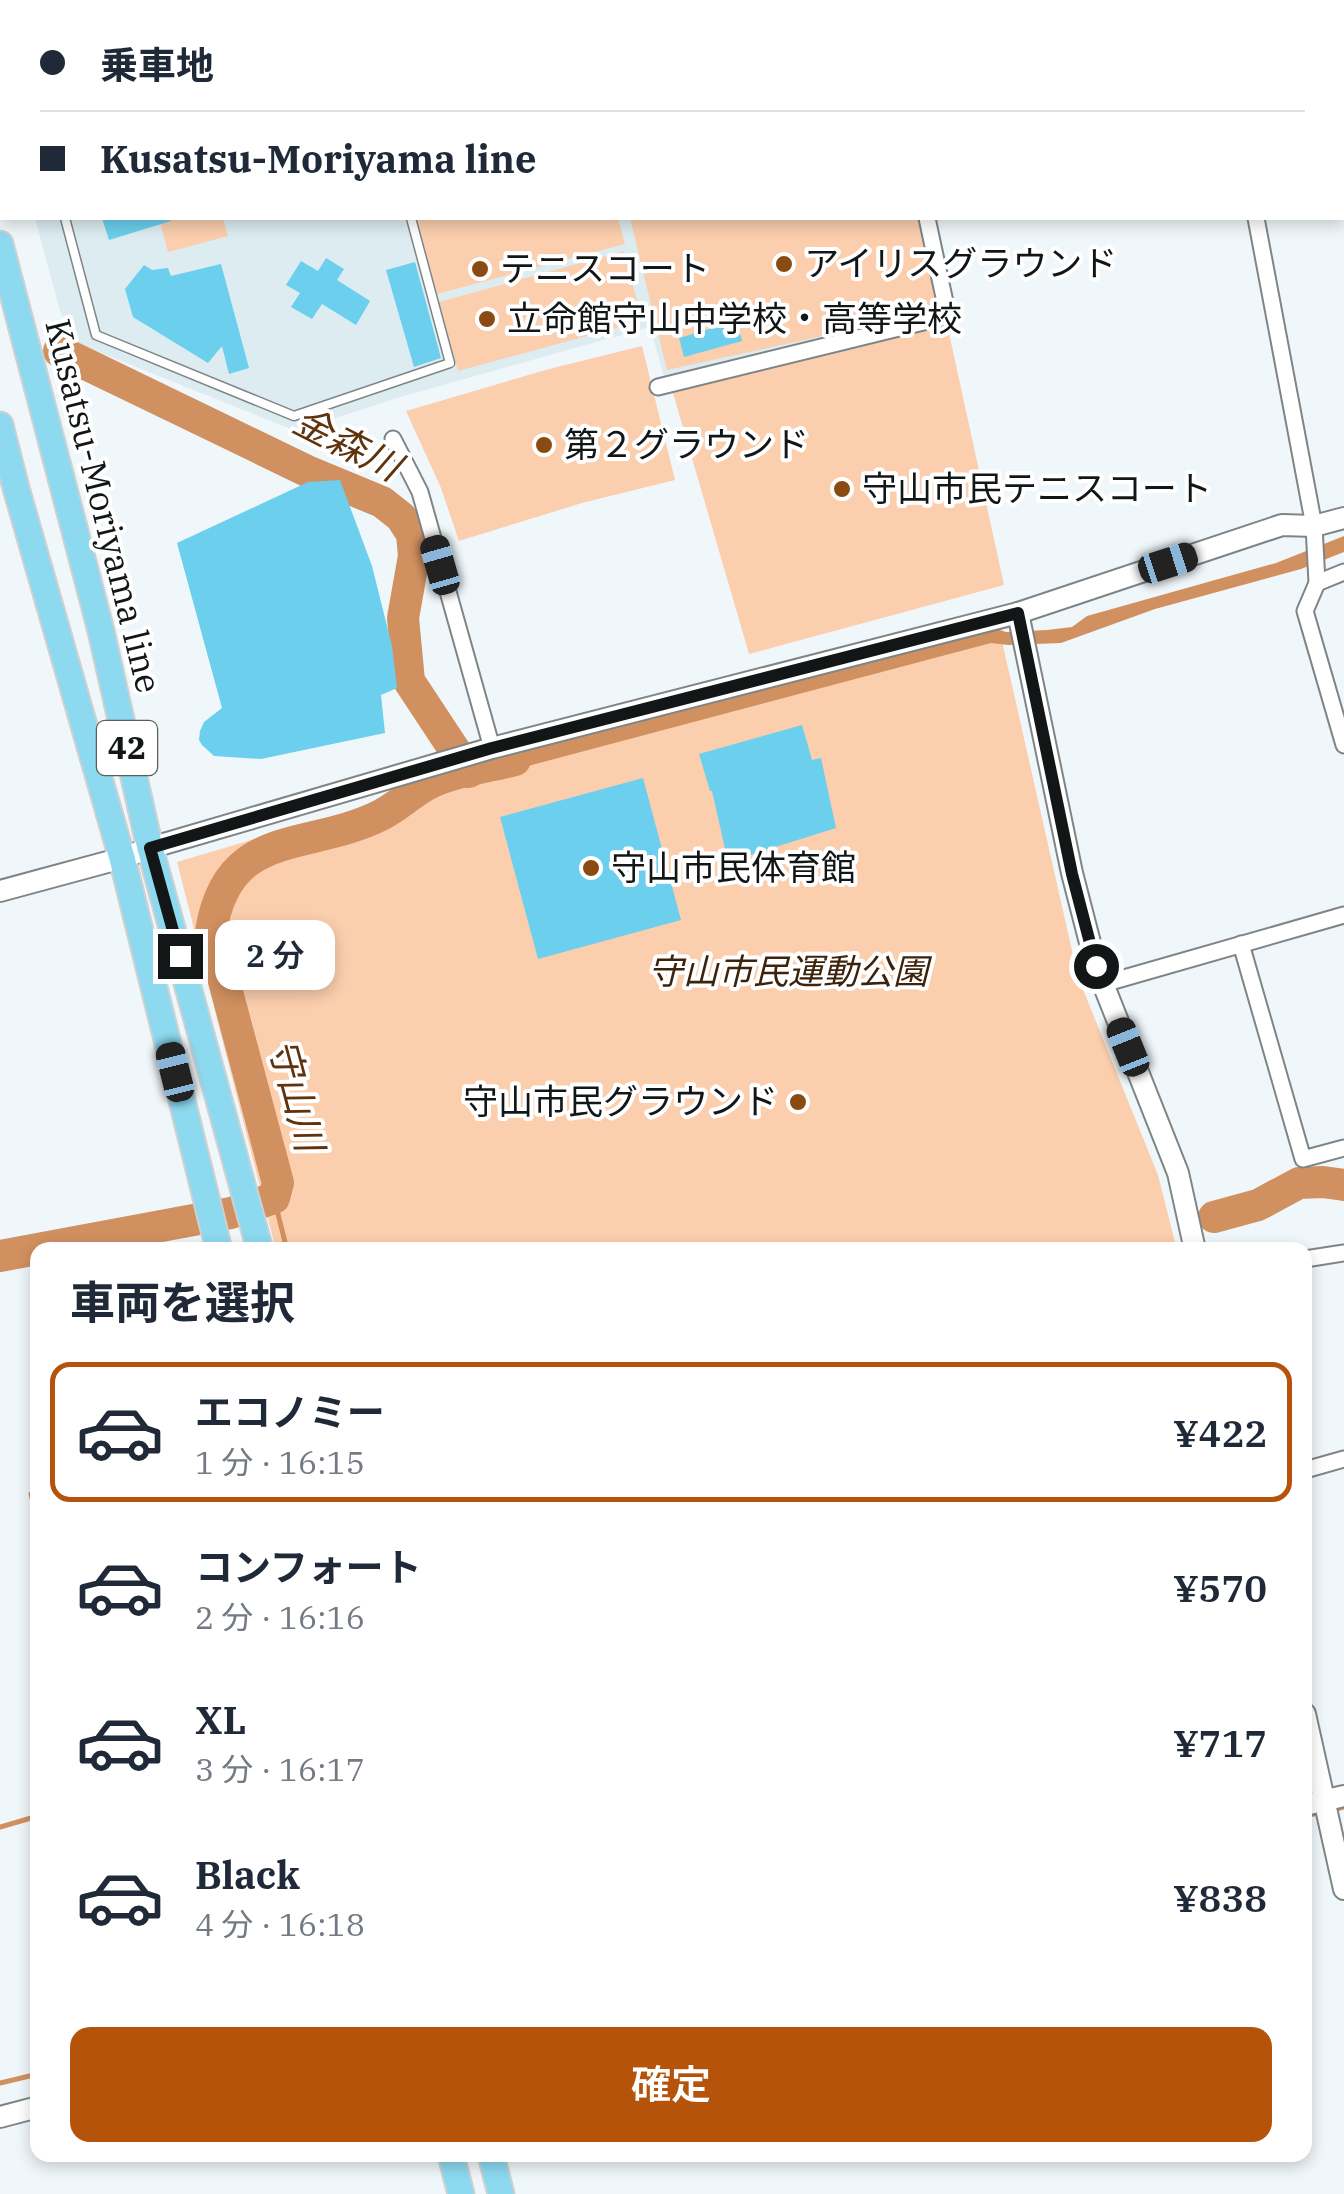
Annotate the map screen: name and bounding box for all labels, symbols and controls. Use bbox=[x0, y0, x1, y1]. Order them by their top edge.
text: 乗車地 bbox=[100, 40, 214, 89]
text: Kusatsu-Moriyama line bbox=[100, 134, 537, 183]
place label: アイリスグラウンド bbox=[804, 240, 1117, 286]
place label: テニスコート bbox=[500, 245, 710, 291]
marker: アイリスグラウンド bbox=[773, 253, 795, 275]
marker: テニスコート bbox=[469, 258, 491, 280]
place label: 立命館守山中学校・高等学校 bbox=[507, 295, 962, 341]
marker: 立命館守山中学校・高等学校 bbox=[476, 308, 498, 330]
street label: Kusatsu-Moriyama line bbox=[35, 314, 173, 697]
water label: 金森川 bbox=[286, 395, 413, 492]
place label: 第２グラウンド bbox=[564, 421, 809, 467]
marker: 第２グラウンド bbox=[533, 434, 555, 456]
place label: 守山市民テニスコート bbox=[862, 465, 1212, 511]
marker: 守山市民テニスコート bbox=[831, 478, 853, 500]
car bbox=[417, 532, 463, 598]
car bbox=[1135, 539, 1201, 587]
road number: 42 bbox=[97, 721, 157, 775]
place label: 守山市民体育館 bbox=[611, 844, 856, 890]
marker: 守山市民体育館 bbox=[580, 857, 602, 879]
callout: 2 分 bbox=[215, 921, 335, 991]
route end bbox=[158, 934, 203, 979]
text: 2 分 bbox=[246, 934, 304, 976]
route start bbox=[1074, 944, 1119, 989]
park label: 守山市民運動公園 bbox=[648, 948, 933, 994]
car bbox=[1103, 1014, 1153, 1080]
water label: 守山川 bbox=[259, 1033, 337, 1160]
car bbox=[153, 1039, 197, 1105]
place label: 守山市民グラウンド bbox=[463, 1078, 778, 1124]
marker: 守山市民グラウンド bbox=[787, 1091, 809, 1113]
text: 車両を選択 bbox=[70, 1273, 295, 1331]
icon: car bbox=[75, 1387, 165, 1477]
text: エコノミー bbox=[195, 1387, 385, 1436]
text: ¥422 bbox=[1173, 1408, 1267, 1457]
text: 1 分 · 16:15 bbox=[195, 1441, 365, 1483]
icon: car bbox=[75, 1542, 165, 1632]
text: コンフォート bbox=[195, 1542, 422, 1591]
text: ¥570 bbox=[1173, 1563, 1267, 1612]
text: 2 分 · 16:16 bbox=[195, 1596, 365, 1638]
text: XL bbox=[195, 1695, 246, 1744]
icon: car bbox=[75, 1697, 165, 1787]
text: ¥717 bbox=[1173, 1718, 1267, 1767]
text: 3 分 · 16:17 bbox=[195, 1748, 365, 1790]
text: Black bbox=[195, 1850, 300, 1899]
icon: car bbox=[75, 1852, 165, 1942]
text: ¥838 bbox=[1173, 1873, 1267, 1922]
text: 4 分 · 16:18 bbox=[195, 1903, 365, 1945]
button: 確定 bbox=[70, 2027, 1272, 2142]

